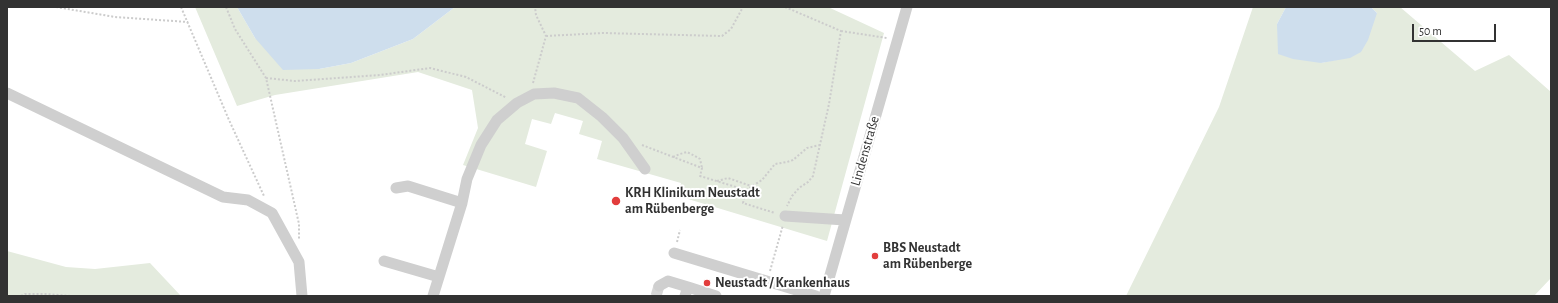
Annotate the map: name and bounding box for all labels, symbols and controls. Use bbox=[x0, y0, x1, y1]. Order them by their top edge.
scale bar bbox=[1414, 16, 1498, 42]
text: 50 m bbox=[1419, 25, 1442, 37]
street label: Lindenstraße bbox=[847, 114, 883, 188]
place label: KRH Klinikum Neustadt am Rübenberge bbox=[625, 185, 760, 218]
marker: KRH Klinikum Neustadt am Rübenberge bbox=[610, 195, 622, 207]
place label: BBS Neustadt am Rübenberge bbox=[883, 240, 972, 272]
marker: BBS Neustadt am Rübenberge bbox=[870, 251, 880, 261]
place label: Neustadt / Krankenhaus bbox=[715, 275, 850, 291]
marker: Neustadt / Krankenhaus bbox=[702, 278, 712, 288]

